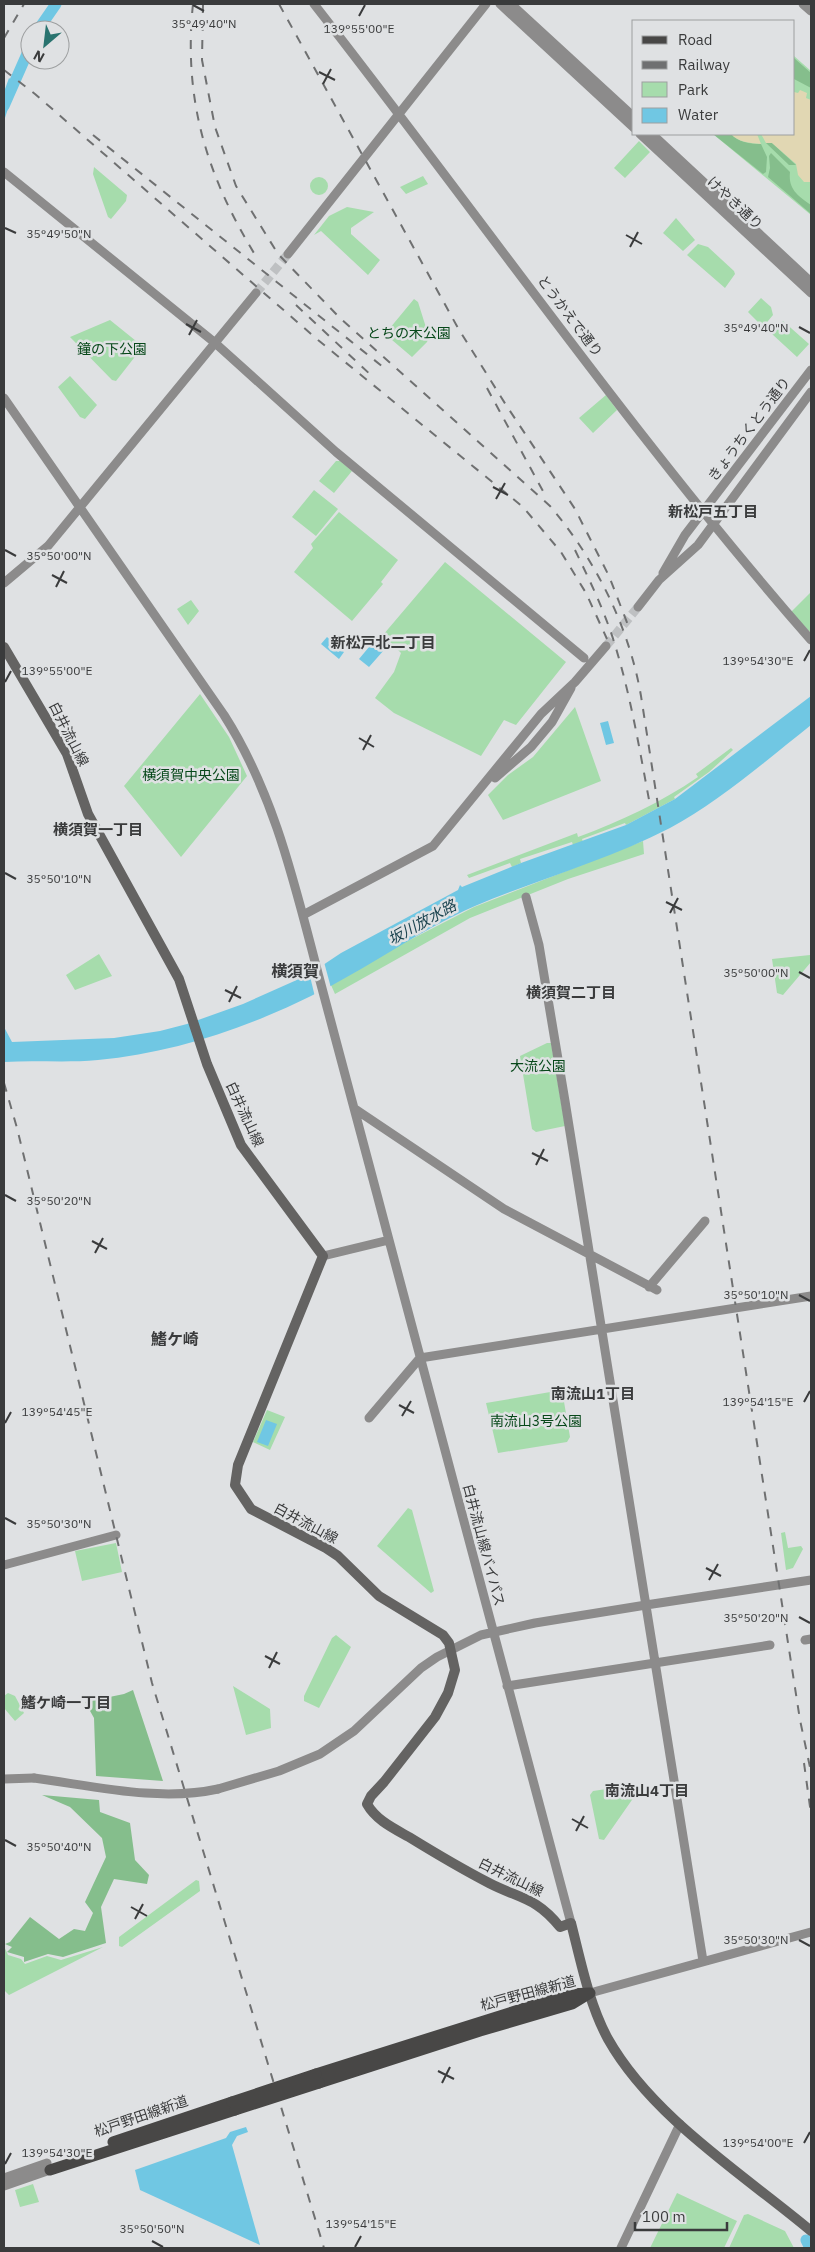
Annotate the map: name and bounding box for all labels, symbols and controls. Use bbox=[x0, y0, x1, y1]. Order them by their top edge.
text: 35°49'40"N bbox=[171, 16, 237, 31]
north arrow bbox=[20, 20, 70, 70]
legend bbox=[632, 20, 795, 135]
text: 139°55'00"E bbox=[324, 21, 394, 36]
text: Road bbox=[678, 30, 713, 49]
text: N bbox=[30, 46, 48, 67]
text: Railway bbox=[678, 55, 731, 74]
text: Park bbox=[678, 80, 708, 99]
text: Water bbox=[678, 105, 719, 124]
street label: けやき通り bbox=[703, 173, 767, 233]
text: 35°49'50"N bbox=[26, 226, 92, 241]
street label: とうかえで通り bbox=[533, 272, 607, 360]
text: 35°49'40"N bbox=[723, 320, 789, 335]
park label: とちの木公園 bbox=[367, 324, 451, 342]
park label: 鐘の下公園 bbox=[77, 340, 147, 358]
street label: きょうちくとう通り bbox=[704, 373, 794, 485]
district label: 新松戸五丁目 bbox=[668, 502, 758, 521]
text: 35°50'00"N bbox=[26, 548, 92, 563]
district label: 新松戸北二丁目 bbox=[330, 633, 436, 652]
text: 139°54'30"E bbox=[723, 653, 793, 668]
text: 139°55'00"E bbox=[22, 663, 92, 678]
street label: 白井流山線 bbox=[45, 699, 93, 769]
park label: 横須賀中央公園 bbox=[142, 766, 240, 784]
district label: 横須賀一丁目 bbox=[53, 820, 143, 839]
text: 35°50'10"N bbox=[26, 871, 92, 886]
water label: 坂川放水路 bbox=[385, 895, 461, 948]
district label: 横須賀 bbox=[271, 961, 319, 981]
text: 35°50'00"N bbox=[723, 965, 789, 980]
district label: 横須賀二丁目 bbox=[526, 983, 616, 1002]
park label: 大流公園 bbox=[510, 1057, 566, 1075]
street label: 白井流山線 bbox=[222, 1078, 268, 1150]
text: 35°50'20"N bbox=[26, 1193, 92, 1208]
text: 35°50'10"N bbox=[723, 1287, 789, 1302]
district label: 鰭ケ崎 bbox=[151, 1329, 199, 1349]
district label: 南流山1丁目 bbox=[551, 1384, 635, 1403]
text: 139°54'15"E bbox=[723, 1394, 793, 1409]
text: 139°54'45"E bbox=[22, 1404, 92, 1419]
park label: 南流山3号公園 bbox=[490, 1412, 582, 1430]
street label: 白井流山線バイパス bbox=[459, 1482, 509, 1608]
street label: 白井流山線 bbox=[271, 1499, 341, 1547]
text: 35°50'30"N bbox=[26, 1516, 92, 1531]
text: 35°50'20"N bbox=[723, 1610, 789, 1625]
district label: 鰭ケ崎一丁目 bbox=[21, 1693, 111, 1712]
district label: 南流山4丁目 bbox=[605, 1781, 689, 1800]
text: 35°50'40"N bbox=[26, 1839, 92, 1854]
street label: 白井流山線 bbox=[476, 1854, 546, 1900]
text: 35°50'30"N bbox=[723, 1932, 789, 1947]
street label: 松戸野田線新道 bbox=[478, 1972, 578, 2014]
street label: 松戸野田線新道 bbox=[92, 2092, 190, 2140]
text: 139°54'00"E bbox=[723, 2135, 793, 2150]
text: 139°54'30"E bbox=[22, 2145, 92, 2160]
scale bar bbox=[635, 2200, 728, 2232]
text: 100 m bbox=[642, 2207, 686, 2226]
text: 139°54'15"E bbox=[326, 2216, 396, 2231]
text: 35°50'50"N bbox=[119, 2221, 185, 2236]

